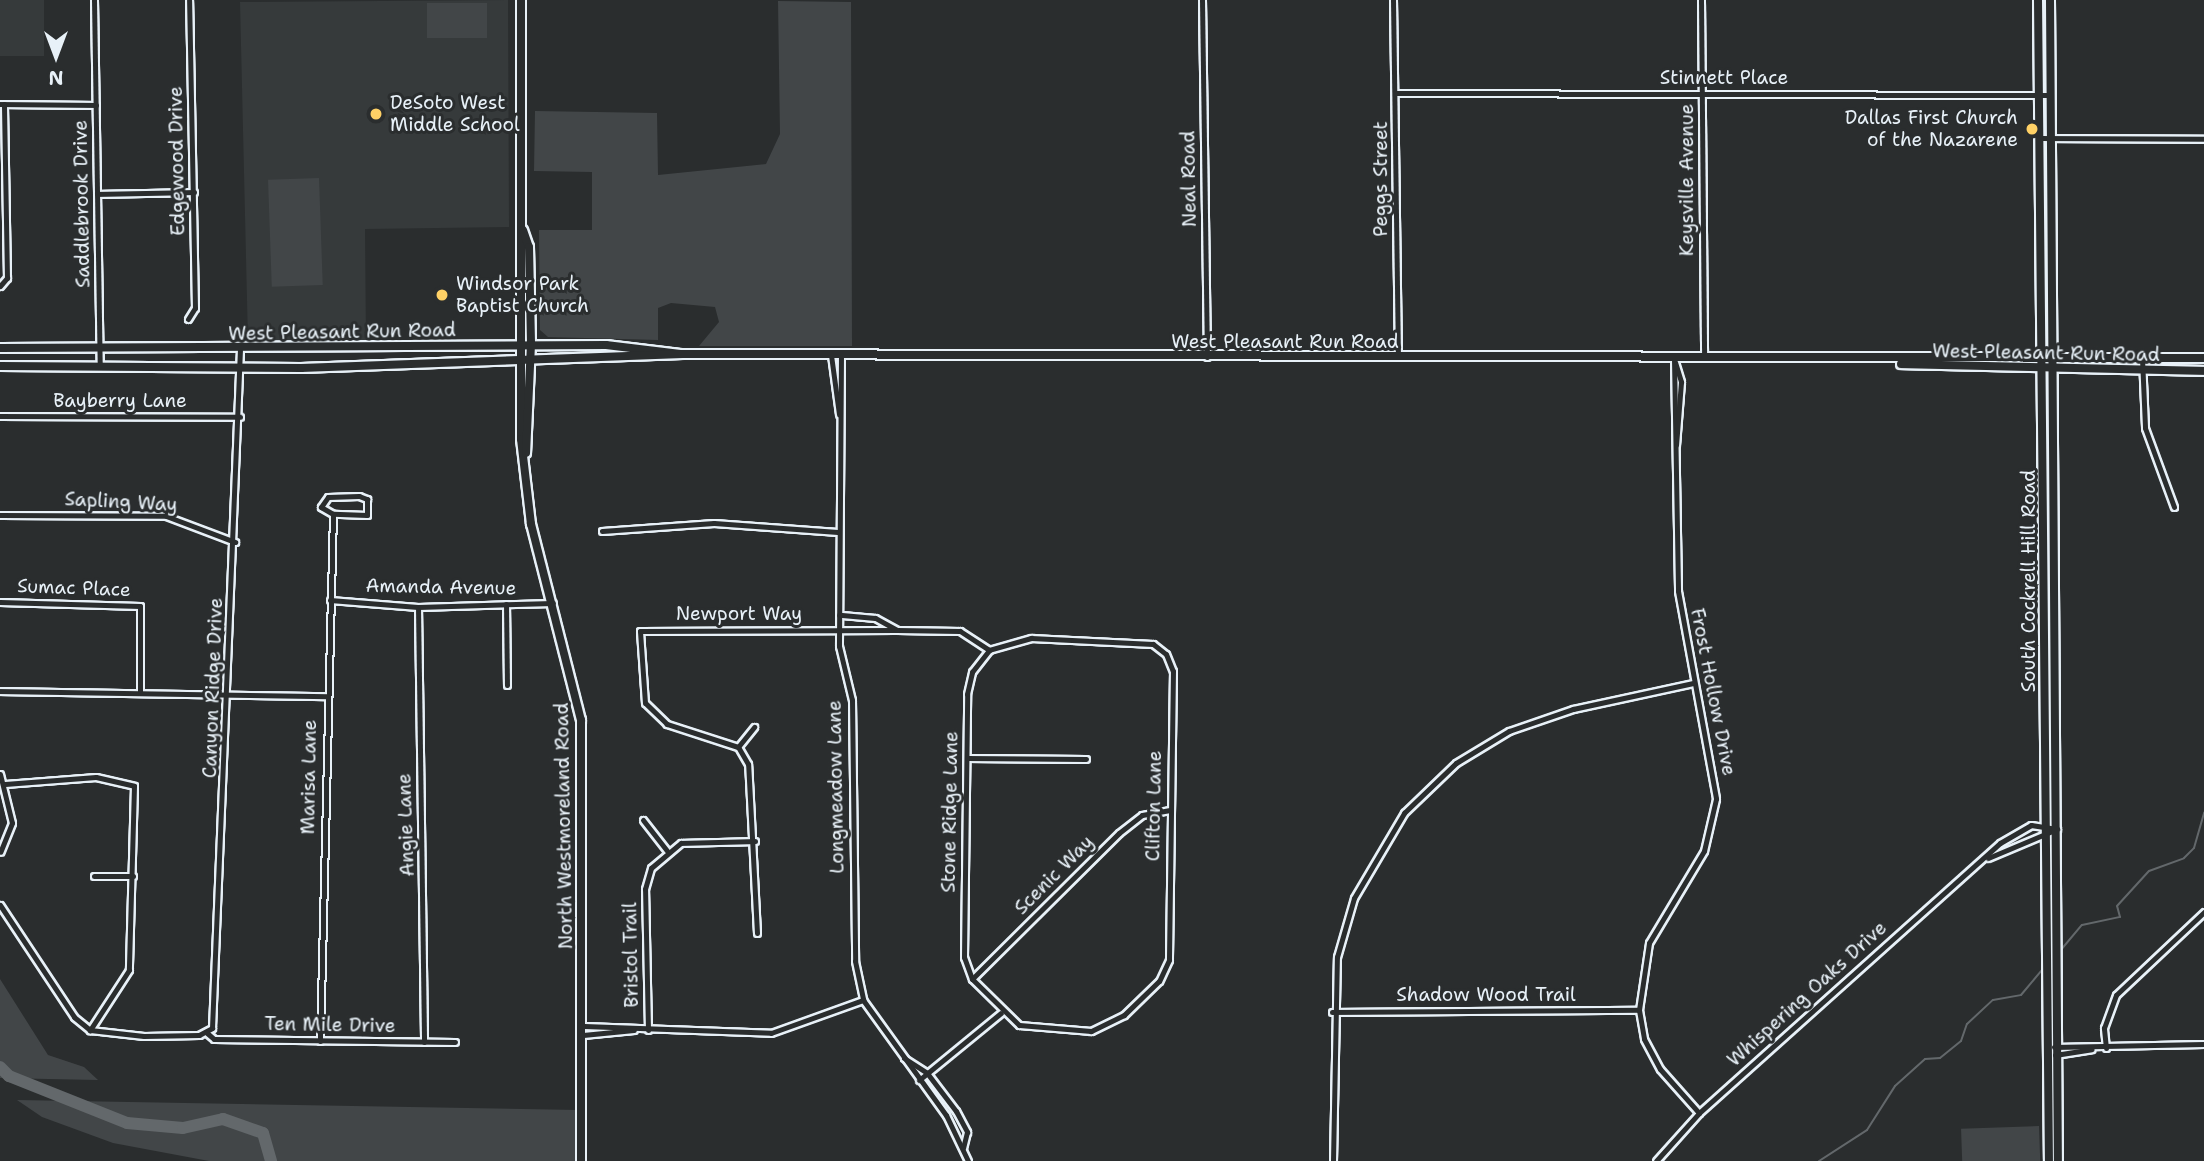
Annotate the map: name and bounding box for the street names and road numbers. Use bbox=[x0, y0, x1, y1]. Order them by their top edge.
street label: Stinnett Place bbox=[1660, 67, 1788, 89]
street label: Edgewood Drive bbox=[164, 86, 190, 236]
street label: Keysville Avenue bbox=[1676, 104, 1698, 256]
street label: Saddlebrook Drive bbox=[69, 120, 95, 288]
street label: Peggs Street bbox=[1370, 121, 1392, 237]
street label: Neal Road bbox=[1177, 131, 1201, 227]
street label: West Pleasant Run Road bbox=[228, 319, 456, 345]
street label: West Pleasant Run Road bbox=[1171, 331, 1399, 353]
street label: West Pleasant Run Road bbox=[1932, 340, 2160, 366]
street label: Bayberry Lane bbox=[53, 390, 187, 412]
street label: South Cockrell Hill Road bbox=[2018, 470, 2040, 692]
street label: Sapling Way bbox=[64, 488, 178, 516]
street label: Amanda Avenue bbox=[365, 574, 517, 600]
street label: Sumac Place bbox=[17, 575, 131, 601]
street label: Canyon Ridge Drive bbox=[198, 597, 228, 779]
street label: Newport Way bbox=[676, 603, 802, 625]
street label: Frost Hollow Drive bbox=[1686, 606, 1740, 778]
street label: Longmeadow Lane bbox=[823, 700, 849, 874]
street label: North Westmoreland Road bbox=[550, 702, 578, 950]
street label: Marisa Lane bbox=[297, 719, 321, 835]
street label: Stone Ridge Lane bbox=[937, 731, 963, 893]
street label: Clifton Lane bbox=[1142, 750, 1166, 862]
street label: Angie Lane bbox=[393, 773, 419, 877]
street label: Scenic Way bbox=[1010, 831, 1098, 919]
street label: Bristol Trail bbox=[619, 902, 643, 1008]
street label: Whispering Oaks Drive bbox=[1723, 917, 1891, 1071]
street label: Shadow Wood Trail bbox=[1396, 984, 1576, 1006]
street label: Ten Mile Drive bbox=[264, 1012, 396, 1038]

